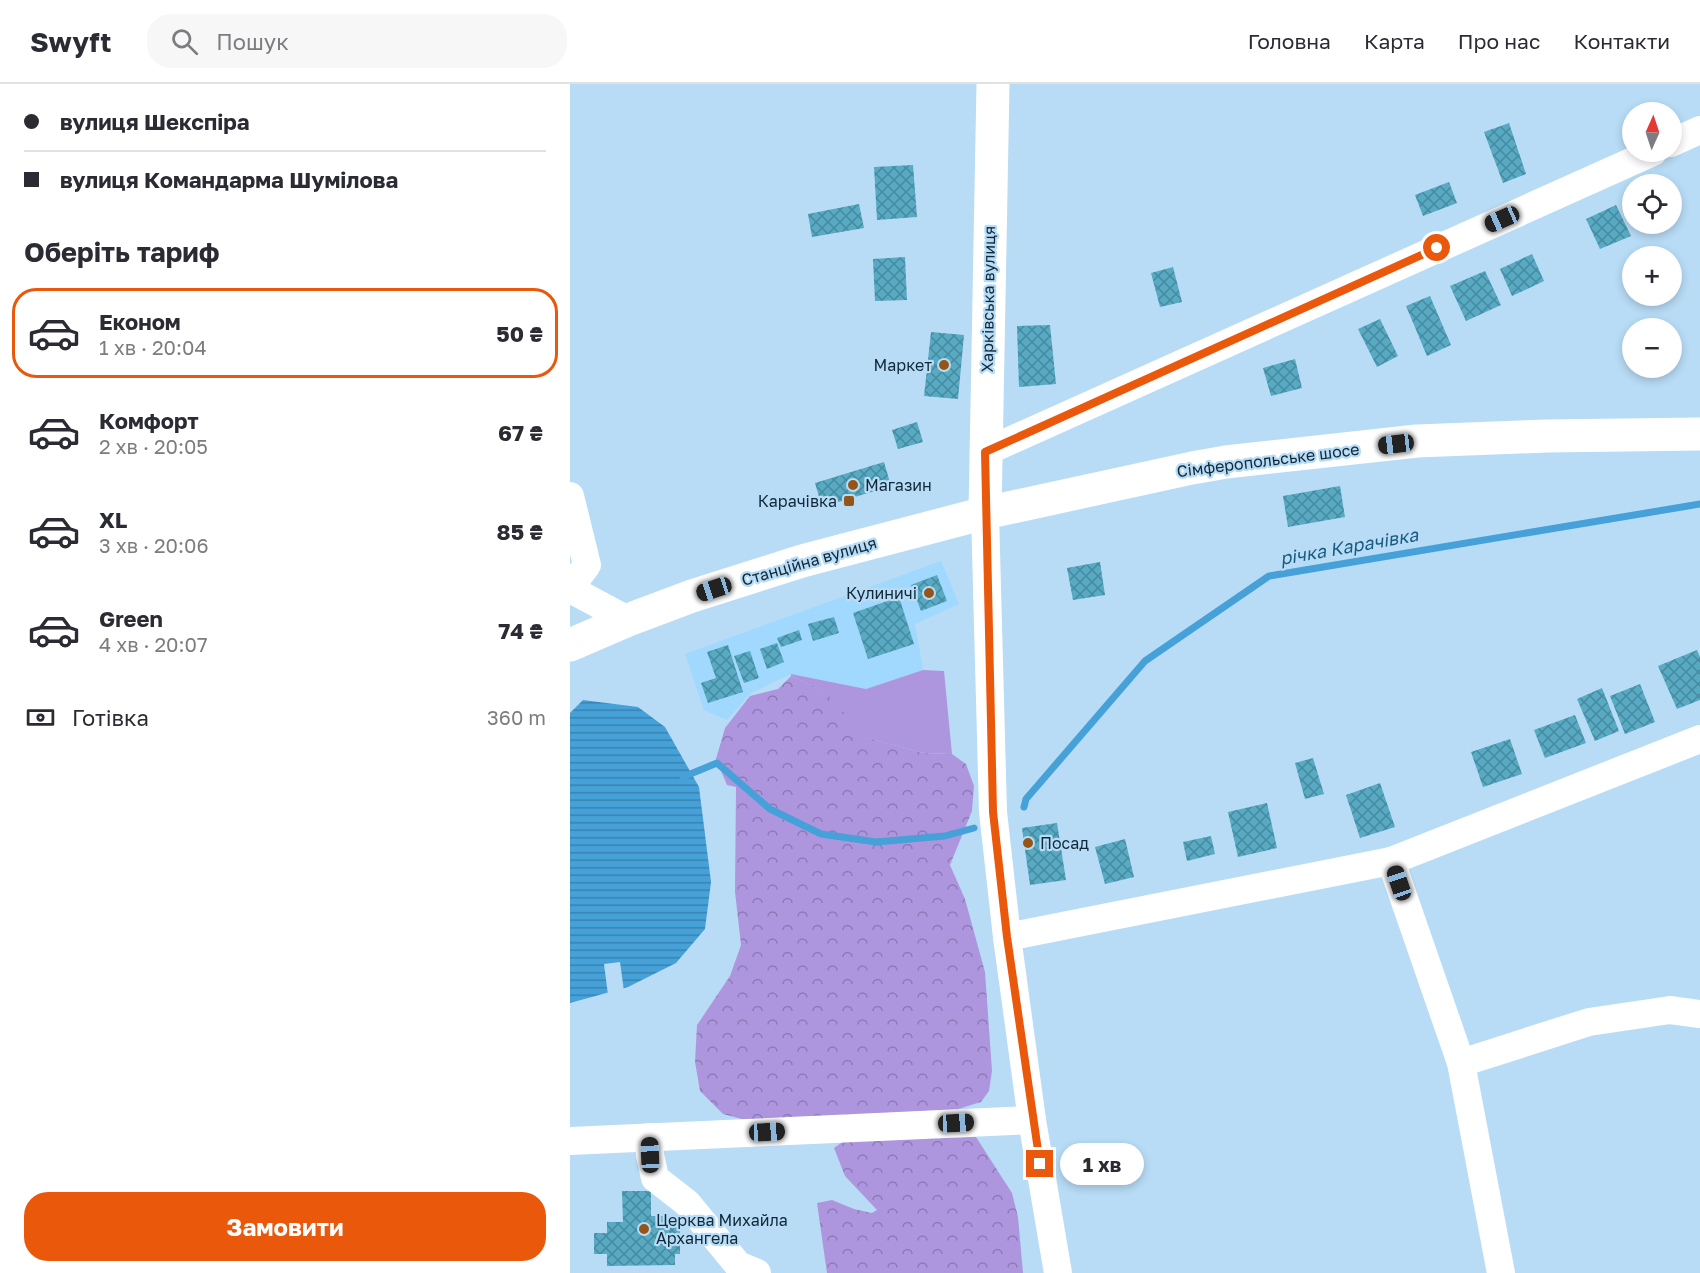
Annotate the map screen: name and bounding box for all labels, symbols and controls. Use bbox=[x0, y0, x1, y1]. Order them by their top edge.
search box bbox=[147, 14, 567, 68]
text: Swyft bbox=[30, 25, 111, 58]
icon: search bbox=[168, 25, 201, 58]
text: Пошук bbox=[216, 28, 289, 55]
text: Головна bbox=[1248, 28, 1331, 54]
text: Карта bbox=[1364, 28, 1425, 54]
text: Про нас bbox=[1458, 28, 1540, 54]
text: Контакти bbox=[1573, 28, 1670, 54]
north arrow bbox=[1622, 102, 1682, 162]
map controls bbox=[1622, 102, 1682, 378]
text: вулиця Шекспіра bbox=[60, 108, 250, 135]
text: вулиця Командарма Шумілова bbox=[60, 166, 398, 193]
button: locate bbox=[1622, 174, 1682, 234]
car bbox=[1482, 203, 1522, 235]
street label: Харківська вулиця bbox=[977, 225, 999, 373]
route start bbox=[1423, 234, 1450, 261]
text: Оберіть тариф bbox=[24, 236, 220, 268]
button: + bbox=[1622, 246, 1682, 306]
icon: car bbox=[27, 306, 81, 360]
text: Економ bbox=[99, 308, 181, 335]
button: − bbox=[1622, 318, 1682, 378]
text: 50 ₴ bbox=[496, 320, 543, 347]
text: 1 хв · 20:04 bbox=[99, 335, 207, 359]
place label: Маркет bbox=[874, 355, 932, 375]
marker: Маркет bbox=[937, 358, 951, 372]
icon: car bbox=[27, 405, 81, 459]
text: Комфорт bbox=[99, 407, 199, 434]
text: 67 ₴ bbox=[498, 419, 543, 446]
car bbox=[1377, 433, 1415, 455]
text: 2 хв · 20:05 bbox=[99, 434, 208, 458]
street label: Сімферопольське шосе bbox=[1175, 439, 1361, 481]
place label: Магазин bbox=[865, 475, 932, 495]
marker: Магазин bbox=[846, 478, 860, 492]
place label: Карачівка bbox=[758, 491, 837, 511]
marker: Карачівка bbox=[842, 494, 856, 508]
icon: car bbox=[27, 504, 81, 558]
text: XL bbox=[99, 506, 127, 533]
text: 85 ₴ bbox=[497, 518, 543, 545]
water label: річка Карачівка bbox=[1278, 523, 1420, 569]
street label: Станційна вулиця bbox=[739, 532, 879, 590]
text: 3 хв · 20:06 bbox=[99, 533, 209, 557]
car bbox=[694, 575, 734, 603]
place label: Кулиничі bbox=[846, 583, 917, 603]
marker: Кулиничі bbox=[922, 586, 936, 600]
icon: car bbox=[27, 603, 81, 657]
text: Green bbox=[99, 605, 163, 632]
text: 74 ₴ bbox=[498, 617, 543, 644]
text: 4 хв · 20:07 bbox=[99, 632, 208, 656]
icon: cash bbox=[24, 701, 57, 734]
text: Готівка bbox=[72, 704, 149, 731]
text: 360 m bbox=[487, 705, 546, 729]
place label: Посад bbox=[1040, 833, 1089, 853]
marker: Посад bbox=[1021, 836, 1035, 850]
car bbox=[1385, 863, 1413, 903]
car bbox=[938, 1113, 974, 1133]
car bbox=[749, 1122, 785, 1142]
car bbox=[640, 1137, 660, 1173]
callout: 1 хв bbox=[1061, 1143, 1145, 1185]
route end bbox=[1026, 1150, 1053, 1177]
text: 1 хв bbox=[1083, 1152, 1121, 1176]
button: Замовити bbox=[24, 1192, 546, 1261]
place label: Церква Михайла Архангела bbox=[656, 1210, 788, 1248]
marker: Церква Михайла Архангела bbox=[637, 1222, 651, 1236]

